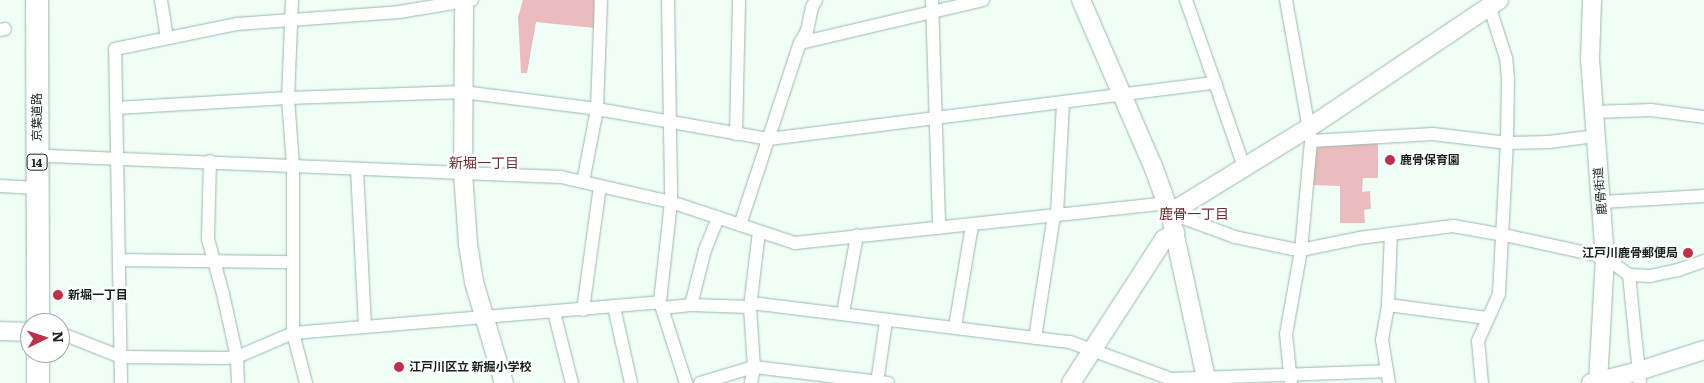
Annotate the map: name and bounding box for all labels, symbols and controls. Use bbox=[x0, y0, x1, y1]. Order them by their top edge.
street label: 京葉道路 bbox=[30, 93, 44, 141]
place label: 鹿骨保育園 bbox=[1400, 153, 1460, 167]
road number: 14 bbox=[26, 154, 48, 170]
district label: 新堀一丁目 bbox=[449, 154, 519, 170]
marker: 鹿骨保育園 bbox=[1384, 154, 1396, 166]
street label: 鹿骨街道 bbox=[1591, 166, 1609, 216]
district label: 鹿骨一丁目 bbox=[1159, 205, 1229, 221]
place label: 江戸川鹿骨郵便局 bbox=[1582, 246, 1678, 260]
marker: 江戸川鹿骨郵便局 bbox=[1682, 247, 1694, 259]
place label: 新堀一丁目 bbox=[68, 288, 128, 302]
marker: 新堀一丁目 bbox=[52, 289, 64, 301]
north arrow bbox=[20, 313, 70, 363]
text: N bbox=[49, 330, 69, 344]
place label: 江戸川区立 新掘小学校 bbox=[409, 360, 531, 374]
marker: 江戸川区立 新掘小学校 bbox=[393, 361, 405, 373]

